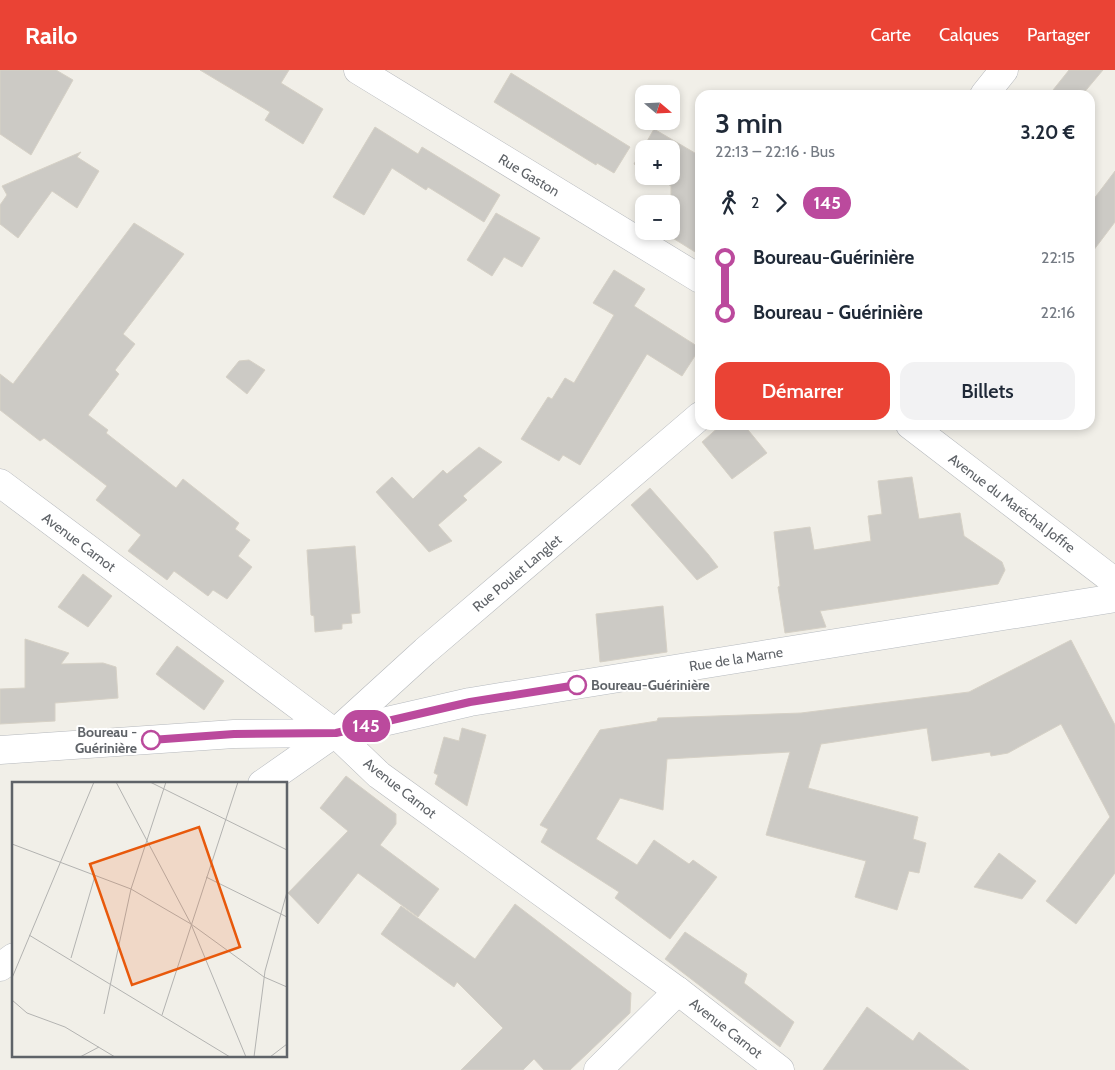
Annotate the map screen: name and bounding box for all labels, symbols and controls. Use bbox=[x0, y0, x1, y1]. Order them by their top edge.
text: Railo bbox=[25, 21, 78, 50]
text: Carte bbox=[870, 24, 911, 46]
text: Calques bbox=[939, 24, 999, 46]
text: Partager bbox=[1027, 24, 1090, 46]
north arrow bbox=[635, 85, 680, 130]
map controls bbox=[635, 85, 680, 240]
text: 3 min bbox=[715, 106, 783, 140]
text: 3.20 € bbox=[1021, 121, 1075, 144]
button: + bbox=[635, 140, 680, 185]
text: 22:13 – 22:16 · Bus bbox=[715, 142, 835, 161]
street label: Rue Gaston bbox=[495, 150, 563, 200]
icon: walk bbox=[715, 189, 743, 217]
icon: forward bbox=[767, 189, 795, 217]
text: 145 bbox=[813, 192, 841, 214]
text: 2 bbox=[751, 193, 759, 212]
button: − bbox=[635, 195, 680, 240]
text: Boureau-Guérinière bbox=[753, 246, 914, 269]
text: 22:15 bbox=[1041, 248, 1075, 267]
text: Boureau - Guérinière bbox=[753, 301, 923, 324]
text: 22:16 bbox=[1041, 303, 1075, 322]
button: Démarrer bbox=[715, 362, 890, 420]
button: Billets bbox=[900, 362, 1075, 420]
street label: Avenue du Maréchal Joffre bbox=[945, 449, 1079, 557]
street label: Avenue Carnot bbox=[39, 508, 120, 576]
street label: Rue Poulet Langlet bbox=[469, 530, 565, 615]
street label: Rue de la Marne bbox=[688, 643, 784, 675]
marker: Boureau-Guérinière bbox=[567, 675, 587, 695]
place label: Boureau-Guérinière bbox=[591, 676, 710, 694]
line badge: 145 bbox=[337, 710, 395, 742]
text: 145 bbox=[352, 715, 380, 737]
place label: Boureau - Guérinière bbox=[75, 723, 137, 757]
marker: Boureau - Guérinière bbox=[141, 730, 161, 750]
street label: Avenue Carnot bbox=[360, 754, 440, 822]
inset map bbox=[12, 782, 288, 1058]
street label: Avenue Carnot bbox=[686, 994, 766, 1062]

